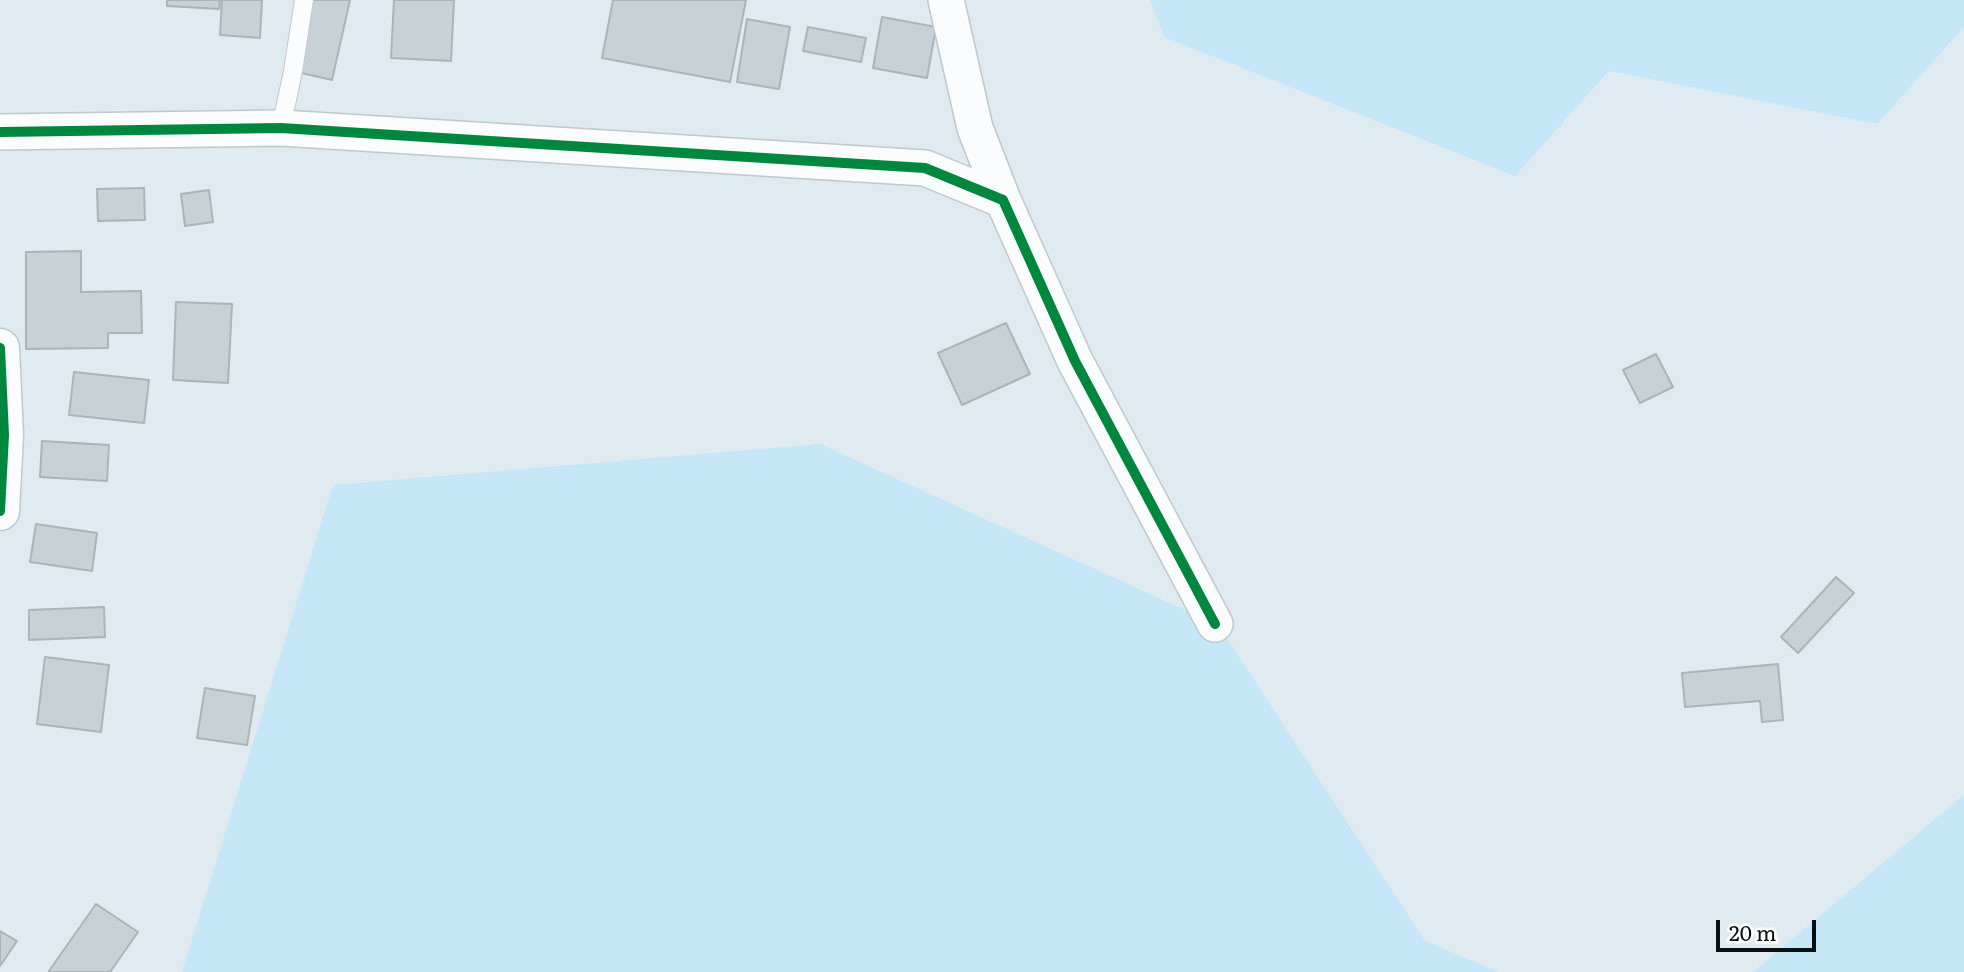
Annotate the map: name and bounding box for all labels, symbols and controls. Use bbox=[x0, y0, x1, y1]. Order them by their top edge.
scale bar bbox=[1719, 906, 1819, 950]
text: 20 m bbox=[1729, 916, 1776, 947]

